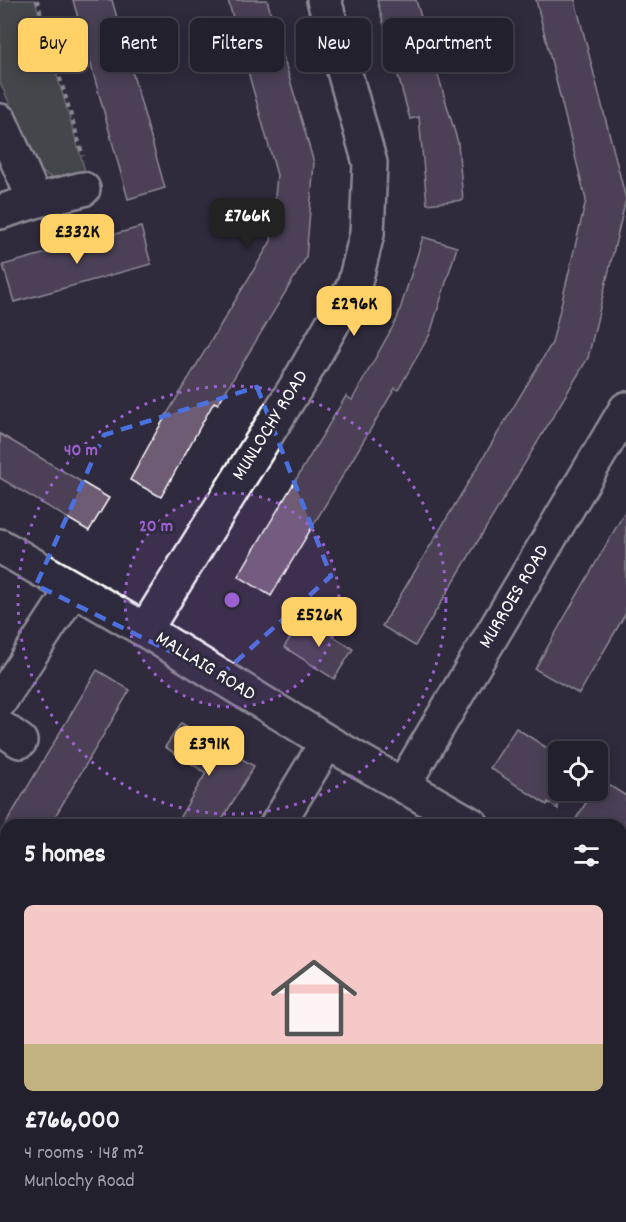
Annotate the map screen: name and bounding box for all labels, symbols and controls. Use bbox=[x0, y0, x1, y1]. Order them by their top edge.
chip: Buy bbox=[18, 18, 88, 72]
chip: Rent bbox=[100, 18, 178, 72]
chip: Filters bbox=[190, 18, 284, 72]
chip: New bbox=[296, 18, 371, 72]
chip: Apartment bbox=[383, 18, 513, 72]
pin: £766K bbox=[205, 198, 289, 249]
text: £766K bbox=[224, 203, 270, 231]
pin: £332K bbox=[35, 214, 119, 265]
text: £332K bbox=[54, 219, 100, 247]
pin: £296K bbox=[312, 286, 396, 337]
text: £296K bbox=[331, 291, 377, 319]
street label: MUNLOCHY ROAD bbox=[226, 365, 316, 487]
text: 40 m bbox=[64, 439, 98, 464]
text: 20 m bbox=[139, 515, 173, 540]
street label: MURROES ROAD bbox=[473, 540, 557, 654]
centre of rings bbox=[222, 590, 242, 610]
pin: £526K bbox=[277, 597, 361, 648]
text: £526K bbox=[295, 602, 343, 630]
street label: MALLAIG ROAD bbox=[150, 625, 260, 709]
pin: £391K bbox=[167, 726, 251, 777]
text: £391K bbox=[188, 731, 230, 759]
map controls bbox=[548, 741, 608, 801]
button: locate bbox=[548, 741, 608, 801]
text: 5 homes bbox=[24, 837, 106, 874]
icon: filters bbox=[570, 839, 603, 872]
icon: home bbox=[260, 944, 368, 1052]
text: £766,000 bbox=[24, 1103, 120, 1140]
text: 4 rooms · 148 m² bbox=[24, 1140, 144, 1168]
text: Munlochy Road bbox=[24, 1168, 135, 1196]

